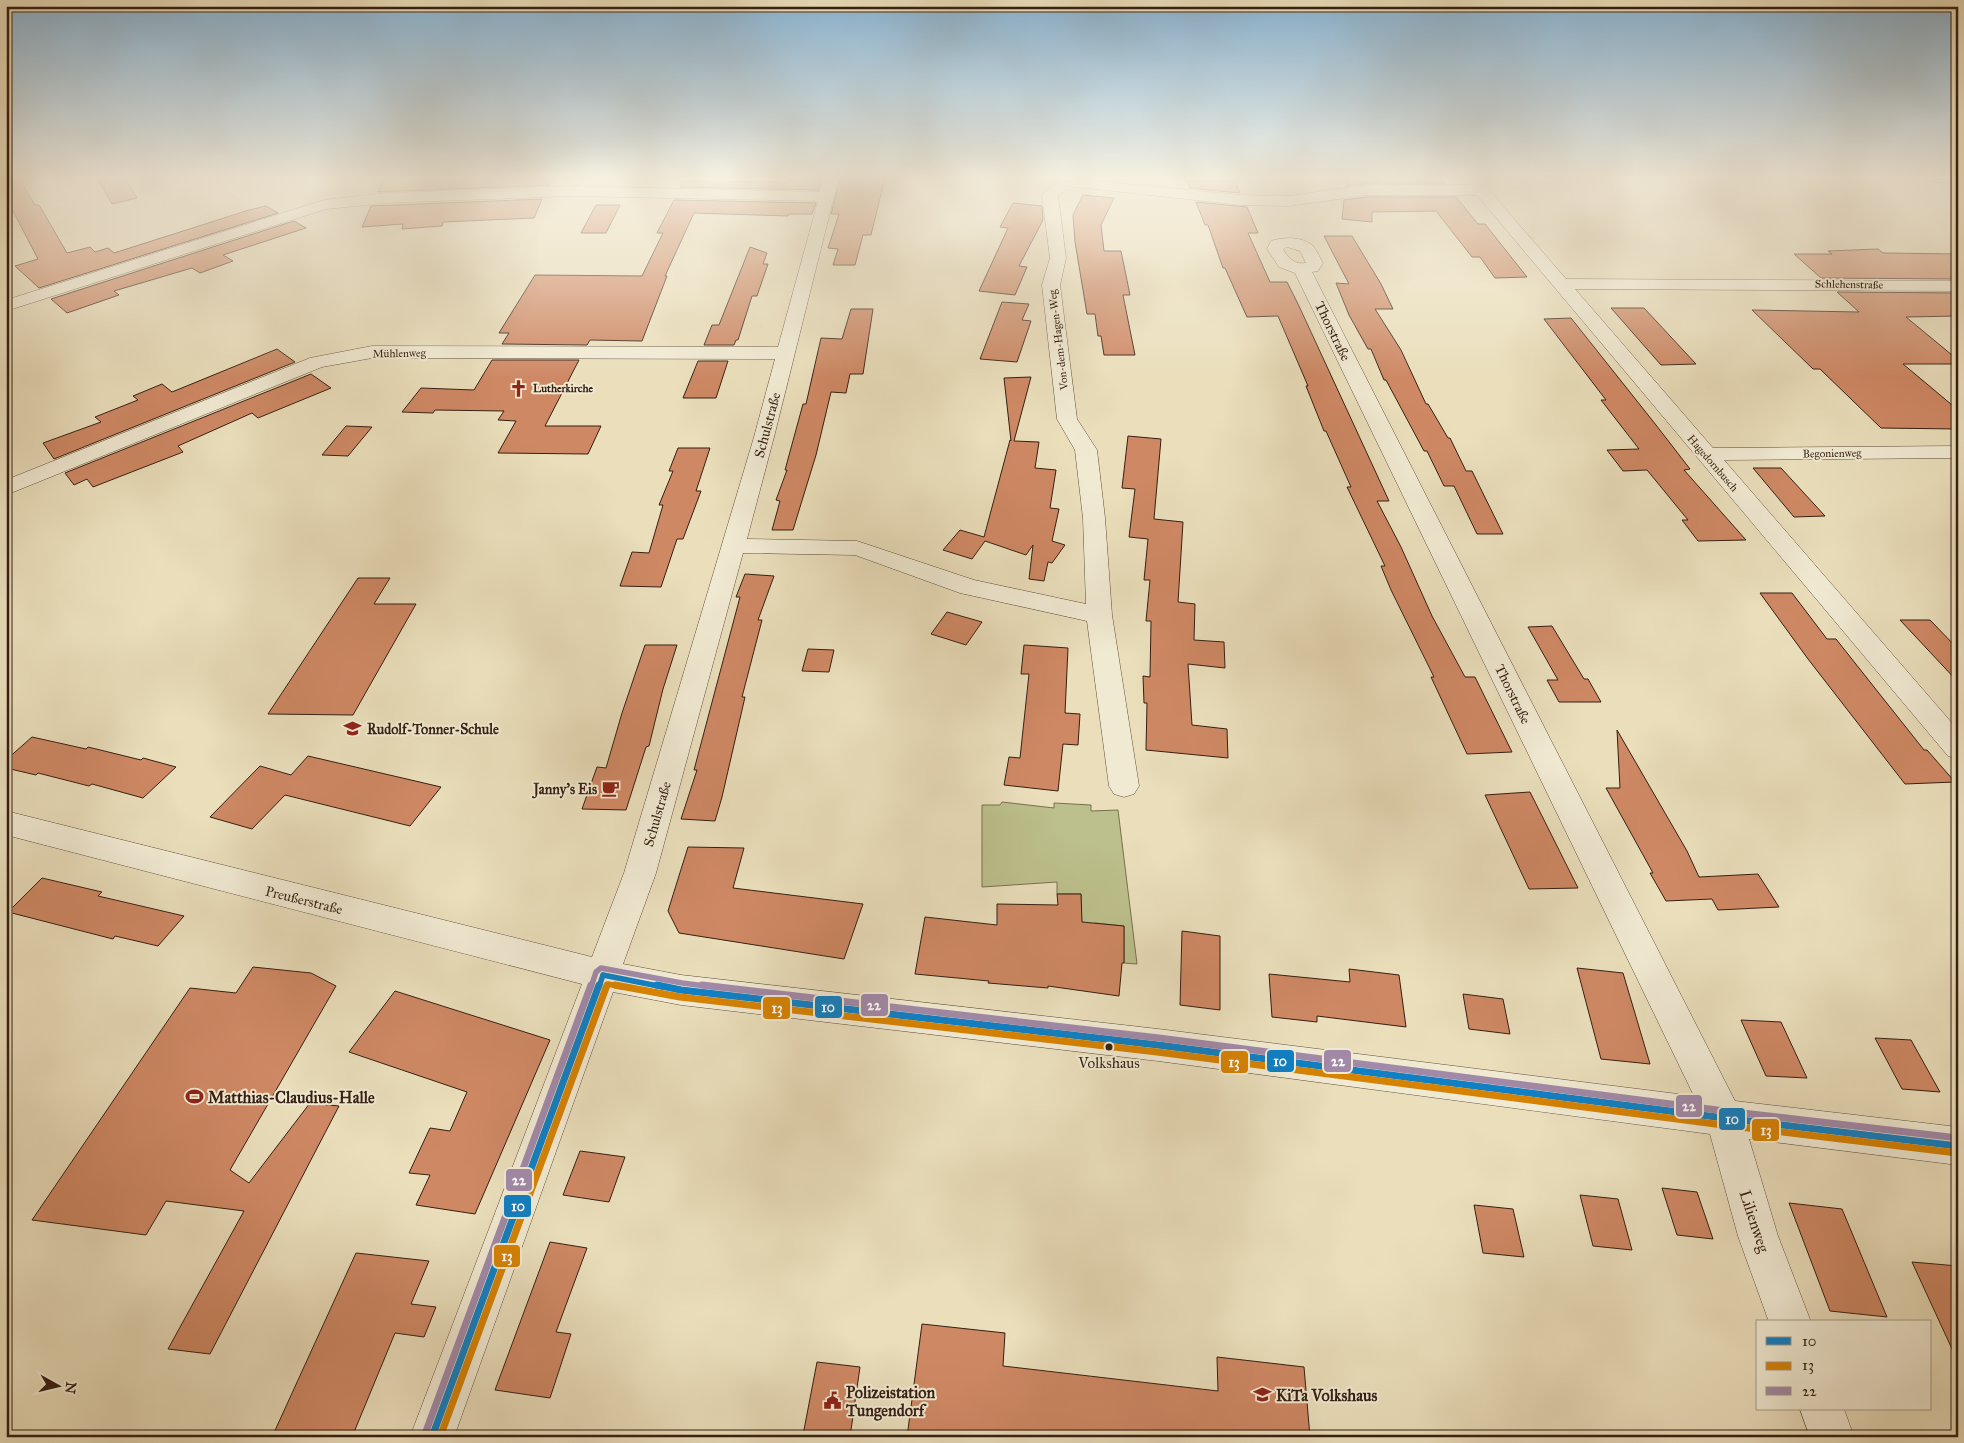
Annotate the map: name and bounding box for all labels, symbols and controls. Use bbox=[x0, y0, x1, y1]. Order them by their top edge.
street label: Schlehenstraße bbox=[1815, 277, 1884, 292]
street label: Von-dem-Hagen-Weg bbox=[1046, 288, 1071, 392]
street label: Thorstraße bbox=[1311, 299, 1354, 364]
street label: Mühlenweg bbox=[372, 347, 427, 360]
church icon: Lutherkirche bbox=[509, 378, 529, 398]
place label: Lutherkirche bbox=[533, 382, 594, 395]
street label: Schulstraße bbox=[751, 390, 784, 460]
street label: Hagedornbusch bbox=[1684, 432, 1741, 494]
street label: Begonienweg bbox=[1803, 446, 1862, 461]
street label: Thorstraße bbox=[1491, 662, 1534, 727]
school or university icon: Rudolf-Tonner-Schule bbox=[343, 719, 363, 739]
place label: Rudolf-Tonner-Schule bbox=[367, 721, 499, 738]
cafe icon: Janny's Eis bbox=[601, 779, 621, 799]
street label: Schulstraße bbox=[640, 779, 675, 849]
place label: Janny's Eis bbox=[532, 781, 597, 799]
street label: Preußerstraße bbox=[263, 883, 344, 918]
line badge: 22 bbox=[860, 993, 889, 1017]
line badge: 10 bbox=[814, 995, 843, 1019]
line badge: 13 bbox=[762, 996, 791, 1020]
text: 22 bbox=[867, 997, 882, 1014]
text: 10 bbox=[821, 999, 835, 1016]
text: 13 bbox=[771, 1000, 783, 1018]
marker: Volkshaus bbox=[1104, 1042, 1114, 1052]
line badge: 10 bbox=[1266, 1049, 1295, 1073]
line badge: 22 bbox=[1323, 1049, 1352, 1073]
line badge: 13 bbox=[1220, 1050, 1249, 1074]
text: 10 bbox=[1273, 1053, 1287, 1070]
text: 22 bbox=[1331, 1053, 1346, 1070]
place label: Volkshaus bbox=[1077, 1054, 1140, 1072]
text: 13 bbox=[1228, 1054, 1240, 1072]
sports icon: Matthias-Claudius-Halle bbox=[184, 1087, 204, 1107]
place label: Matthias-Claudius-Halle bbox=[208, 1088, 375, 1107]
line badge: 22 bbox=[1675, 1094, 1703, 1118]
text: 22 bbox=[1682, 1098, 1697, 1115]
line badge: 10 bbox=[1718, 1107, 1746, 1131]
text: 10 bbox=[1725, 1111, 1739, 1128]
line badge: 13 bbox=[1751, 1118, 1780, 1142]
text: 13 bbox=[1760, 1122, 1772, 1140]
line badge: 22 bbox=[505, 1168, 533, 1192]
text: 22 bbox=[512, 1172, 527, 1189]
street label: Lilienweg bbox=[1735, 1188, 1774, 1256]
line badge: 10 bbox=[503, 1194, 532, 1218]
text: 10 bbox=[511, 1198, 525, 1215]
line badge: 13 bbox=[493, 1244, 521, 1268]
text: 13 bbox=[501, 1248, 513, 1266]
legend bbox=[1756, 1320, 1932, 1410]
text: 10 bbox=[1802, 1332, 1817, 1350]
text: 13 bbox=[1802, 1356, 1814, 1374]
north arrow bbox=[32, 1360, 82, 1410]
text: N bbox=[61, 1381, 80, 1395]
text: 22 bbox=[1802, 1382, 1817, 1400]
place label: Polizeistation Tungendorf bbox=[845, 1383, 936, 1421]
school or university icon: KiTa Volkshaus bbox=[1252, 1385, 1272, 1405]
place label: KiTa Volkshaus bbox=[1276, 1386, 1377, 1405]
public building icon: Polizeistation Tungendorf bbox=[822, 1391, 842, 1411]

